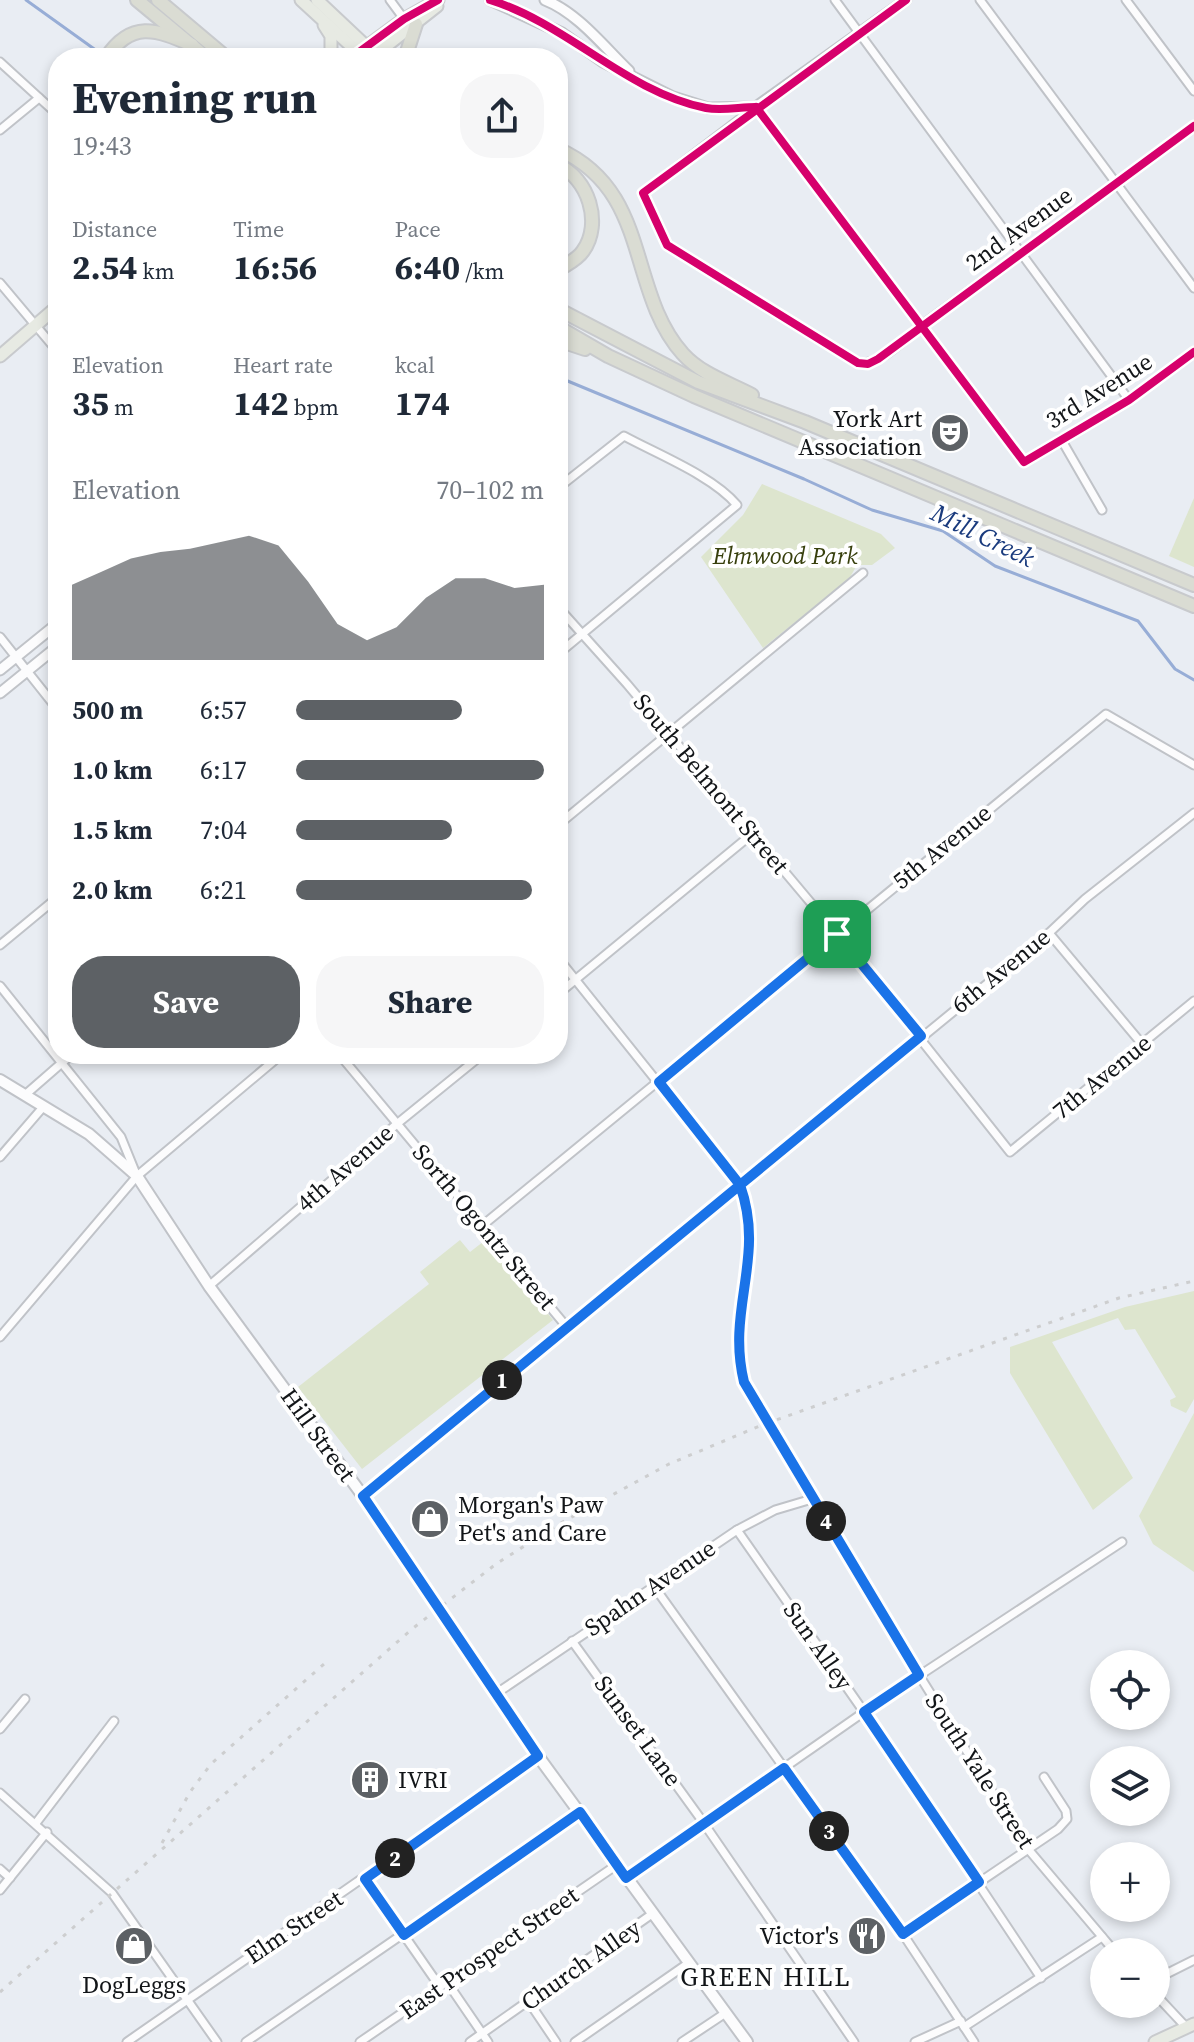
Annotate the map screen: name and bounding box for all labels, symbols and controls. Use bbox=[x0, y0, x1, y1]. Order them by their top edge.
text: Evening run bbox=[72, 67, 317, 128]
button: share bbox=[460, 74, 544, 158]
text: 19:43 bbox=[72, 128, 132, 164]
street label: 2nd Avenue bbox=[959, 179, 1079, 279]
text: Distance bbox=[72, 214, 157, 244]
text: Time bbox=[233, 214, 284, 244]
text: Pace bbox=[395, 214, 441, 244]
text: 2.54 bbox=[72, 244, 137, 290]
text: 16:56 bbox=[233, 244, 317, 290]
text: 6:40 bbox=[395, 244, 460, 290]
text: km bbox=[137, 256, 174, 286]
text: /km bbox=[460, 256, 504, 286]
street label: 3rd Avenue bbox=[1039, 345, 1158, 436]
text: Elevation bbox=[72, 350, 164, 380]
text: Heart rate bbox=[233, 350, 333, 380]
text: kcal bbox=[395, 350, 435, 380]
text: 35 bbox=[72, 380, 109, 426]
text: 142 bbox=[233, 380, 289, 426]
text: 174 bbox=[395, 380, 450, 426]
text: m bbox=[109, 392, 134, 422]
text: bpm bbox=[289, 392, 339, 422]
place label: York Art Association bbox=[798, 402, 922, 463]
theatre icon: York Art Association bbox=[929, 412, 971, 454]
text: Elevation bbox=[72, 472, 181, 508]
text: 70–102 m bbox=[436, 472, 544, 508]
water label: Mill Creek bbox=[924, 494, 1041, 576]
park label: Elmwood Park bbox=[712, 539, 858, 572]
street label: South Belmont Street bbox=[626, 687, 797, 881]
text: 500 m bbox=[72, 692, 143, 728]
text: 6:57 bbox=[200, 692, 247, 728]
text: 1.0 km bbox=[72, 752, 153, 788]
text: 6:17 bbox=[200, 752, 247, 788]
street label: 5th Avenue bbox=[885, 796, 998, 897]
text: 1.5 km bbox=[72, 812, 153, 848]
text: 7:04 bbox=[200, 812, 247, 848]
text: 2.0 km bbox=[72, 872, 153, 908]
text: 6:21 bbox=[200, 872, 247, 908]
pin bbox=[803, 900, 871, 968]
icon: arrive bbox=[815, 912, 859, 956]
street label: 6th Avenue bbox=[944, 920, 1057, 1021]
button: Save bbox=[72, 956, 300, 1048]
button: Share bbox=[316, 956, 544, 1048]
street label: 7th Avenue bbox=[1045, 1026, 1158, 1127]
street label: 4th Avenue bbox=[289, 1116, 400, 1219]
street label: Sorth Ogontz Street bbox=[405, 1137, 564, 1317]
pin: 1 bbox=[482, 1360, 522, 1400]
text: 1 bbox=[496, 1365, 508, 1395]
street label: Hill Street bbox=[273, 1381, 364, 1488]
place label: Morgan's Paw Pet's and Care bbox=[458, 1488, 607, 1549]
shop icon: Morgan's Paw Pet's and Care bbox=[409, 1498, 451, 1540]
pin: 4 bbox=[806, 1501, 846, 1541]
text: 4 bbox=[820, 1506, 832, 1536]
street label: Spahn Avenue bbox=[578, 1532, 722, 1644]
street label: Sun Alley bbox=[776, 1595, 861, 1697]
map controls bbox=[1090, 1650, 1170, 2018]
button: locate bbox=[1090, 1650, 1170, 1730]
street label: Sunset Lane bbox=[587, 1668, 690, 1793]
street label: South Yale Street bbox=[918, 1687, 1043, 1855]
button: layers bbox=[1090, 1746, 1170, 1826]
building icon: IVRI bbox=[349, 1759, 391, 1801]
place label: IVRI bbox=[398, 1763, 448, 1796]
pin: 3 bbox=[809, 1811, 849, 1851]
text: 3 bbox=[823, 1816, 835, 1846]
pin: 2 bbox=[375, 1838, 415, 1878]
button: + bbox=[1090, 1842, 1170, 1922]
text: 2 bbox=[389, 1843, 401, 1873]
street label: East Prospect Street bbox=[393, 1878, 585, 2027]
street label: Elm Street bbox=[239, 1882, 349, 1971]
street label: Church Alley bbox=[514, 1911, 648, 2018]
restaurant icon: Victor's bbox=[846, 1915, 888, 1957]
place label: Victor's bbox=[759, 1919, 839, 1952]
shop icon: DogLeggs bbox=[113, 1925, 155, 1967]
button: − bbox=[1090, 1938, 1170, 2018]
district label: GREEN HILL bbox=[680, 1959, 852, 1995]
place label: DogLeggs bbox=[82, 1968, 186, 2001]

